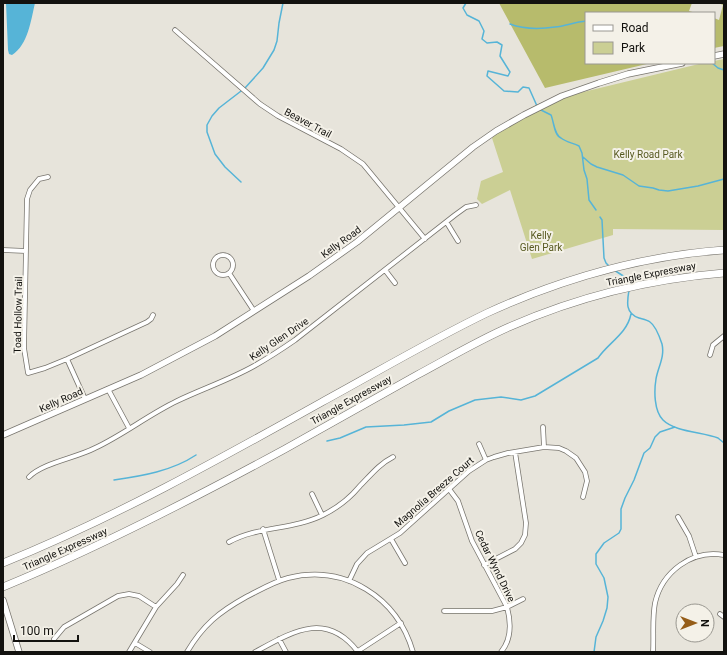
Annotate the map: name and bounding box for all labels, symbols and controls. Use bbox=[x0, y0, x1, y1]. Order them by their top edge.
legend bbox=[585, 12, 715, 64]
text: Road bbox=[621, 21, 649, 35]
text: Park bbox=[621, 41, 646, 55]
street label: Beaver Trail bbox=[283, 106, 333, 140]
park label: Kelly Road Park bbox=[613, 149, 683, 160]
street label: Kelly Road bbox=[319, 224, 363, 260]
park label: Kelly Glen Park bbox=[520, 230, 563, 253]
street label: Triangle Expressway bbox=[605, 260, 697, 288]
street label: Toad Hollow Trail bbox=[12, 276, 24, 354]
street label: Kelly Glen Drive bbox=[248, 315, 310, 363]
street label: Triangle Expressway bbox=[309, 373, 394, 427]
street label: Kelly Road bbox=[38, 386, 84, 414]
street label: Magnolia Breeze Court bbox=[392, 455, 476, 529]
street label: Triangle Expressway bbox=[21, 525, 109, 573]
street label: Cedar Wynd Drive bbox=[473, 528, 517, 604]
north arrow bbox=[675, 603, 715, 643]
scale bar bbox=[14, 617, 78, 643]
text: N bbox=[698, 619, 711, 627]
text: 100 m bbox=[20, 624, 54, 638]

